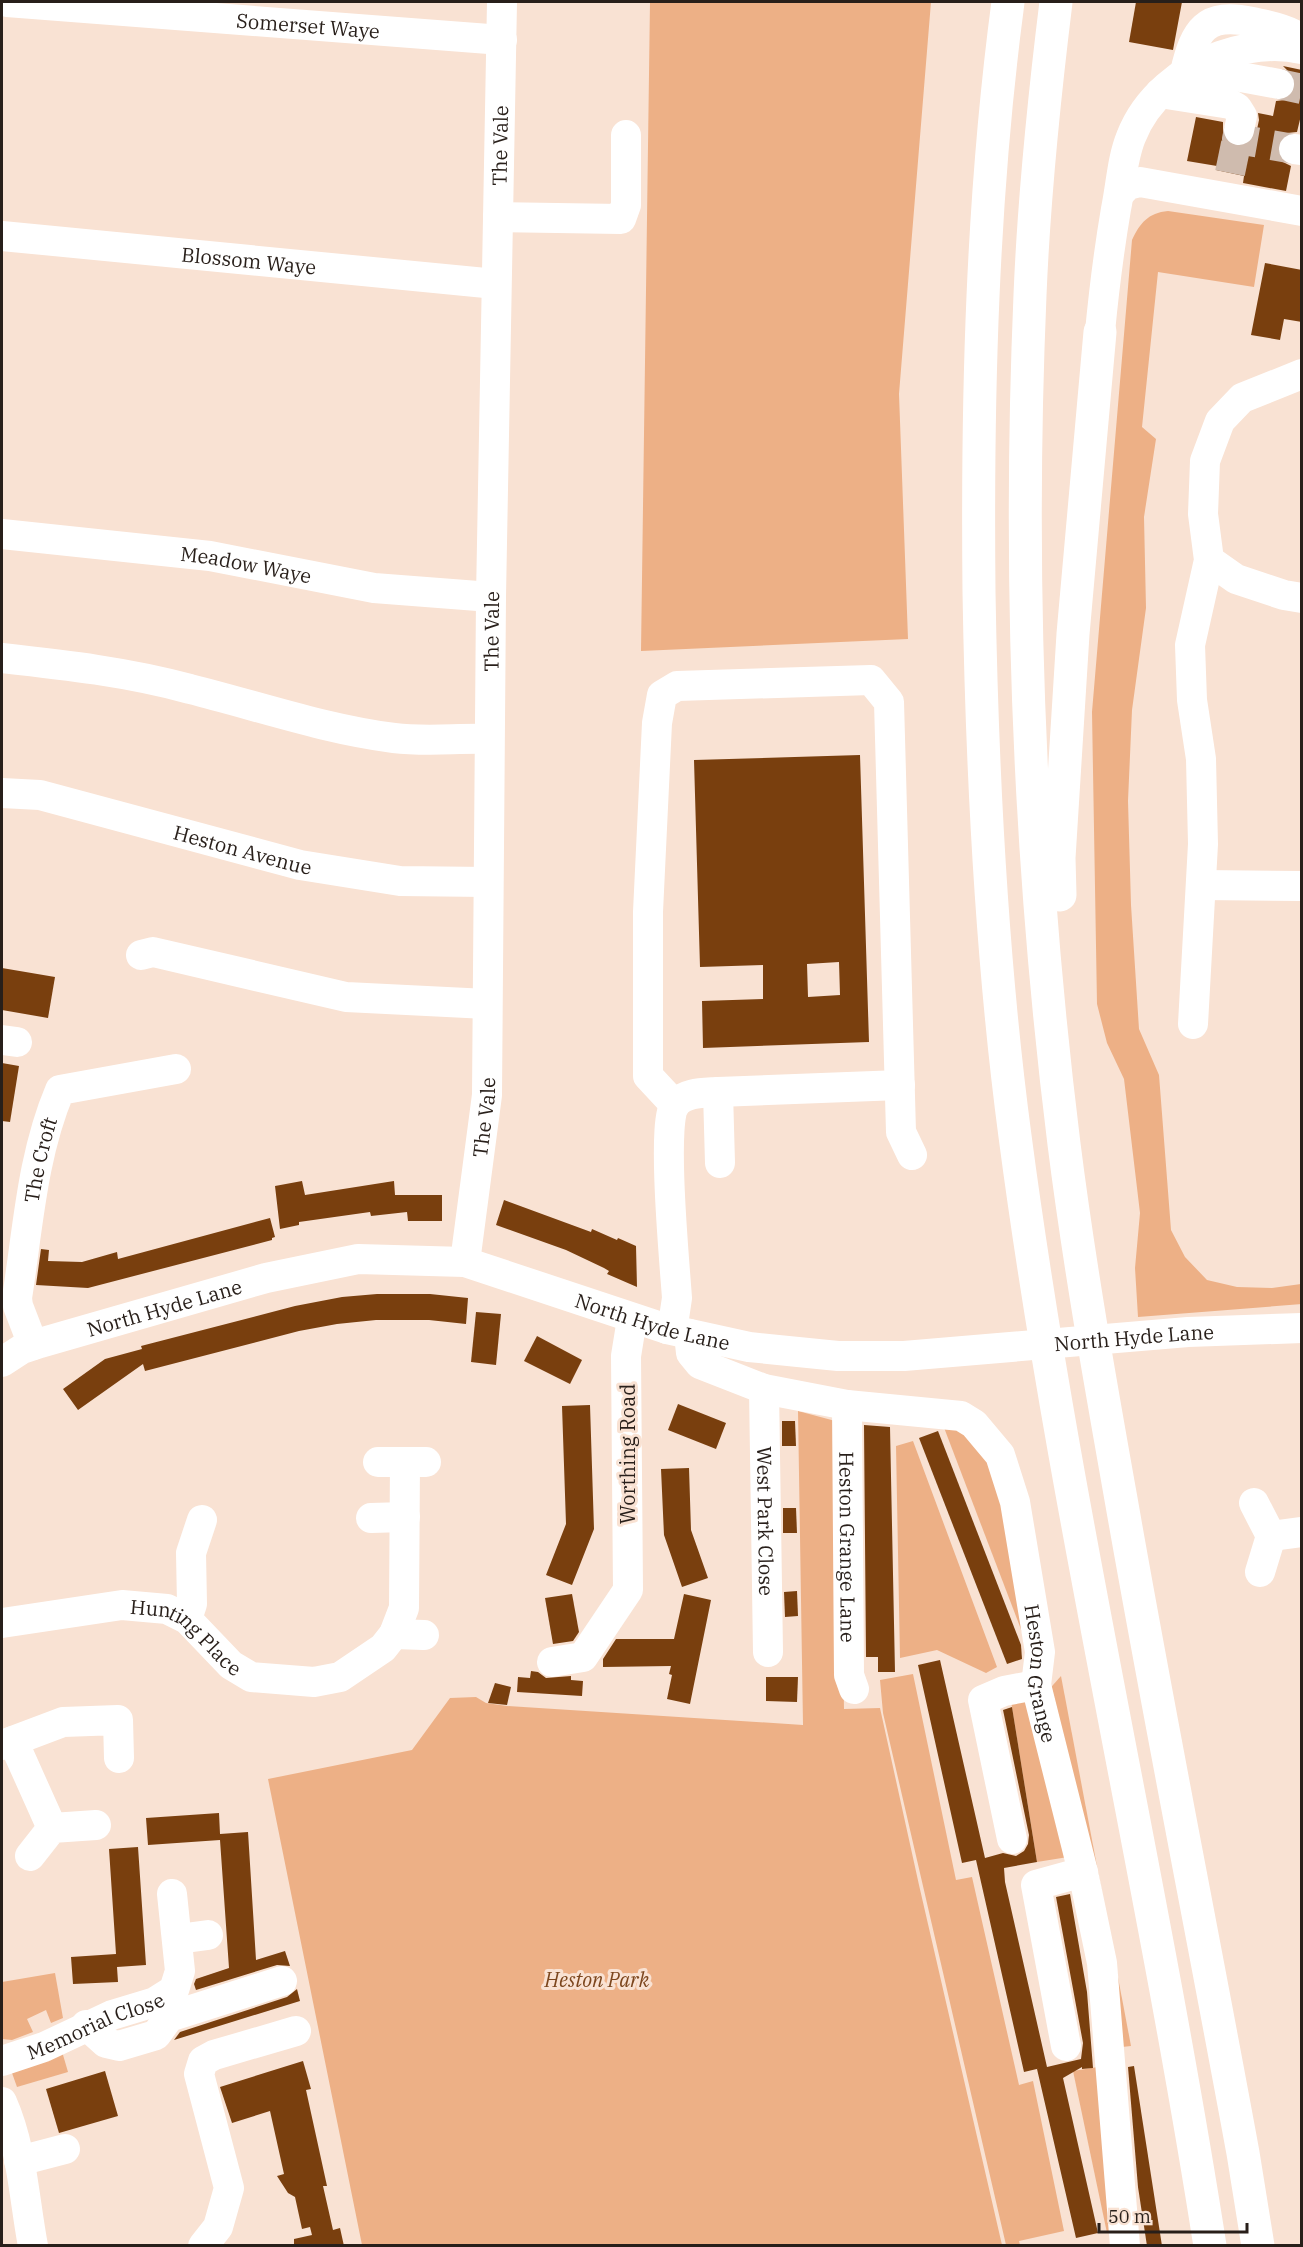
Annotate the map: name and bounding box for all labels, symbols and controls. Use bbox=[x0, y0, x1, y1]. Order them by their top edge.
street label: Somerset Waye bbox=[235, 6, 381, 44]
street label: The Vale bbox=[485, 105, 514, 186]
street label: Blossom Waye bbox=[180, 240, 317, 280]
street label: Meadow Waye bbox=[179, 539, 314, 589]
street label: The Vale bbox=[477, 591, 505, 672]
street label: Heston Avenue bbox=[171, 818, 314, 880]
street label: The Vale bbox=[465, 1077, 501, 1159]
street label: The Croft bbox=[17, 1113, 63, 1205]
street label: North Hyde Lane bbox=[83, 1272, 245, 1342]
street label: North Hyde Lane bbox=[572, 1286, 733, 1356]
street label: North Hyde Lane bbox=[1053, 1318, 1214, 1357]
street label: Worthing Road bbox=[614, 1384, 641, 1524]
street label: West Park Close bbox=[751, 1446, 781, 1596]
street label: Heston Grange Lane bbox=[834, 1451, 862, 1643]
street label: Hunting Place bbox=[129, 1592, 246, 1682]
street label: Heston Grange bbox=[1019, 1602, 1063, 1745]
park label: Heston Park bbox=[544, 1966, 650, 1993]
street label: Memorial Close bbox=[23, 1986, 170, 2065]
scale bar bbox=[1099, 2196, 1248, 2234]
text: 50 m bbox=[1108, 2205, 1151, 2228]

